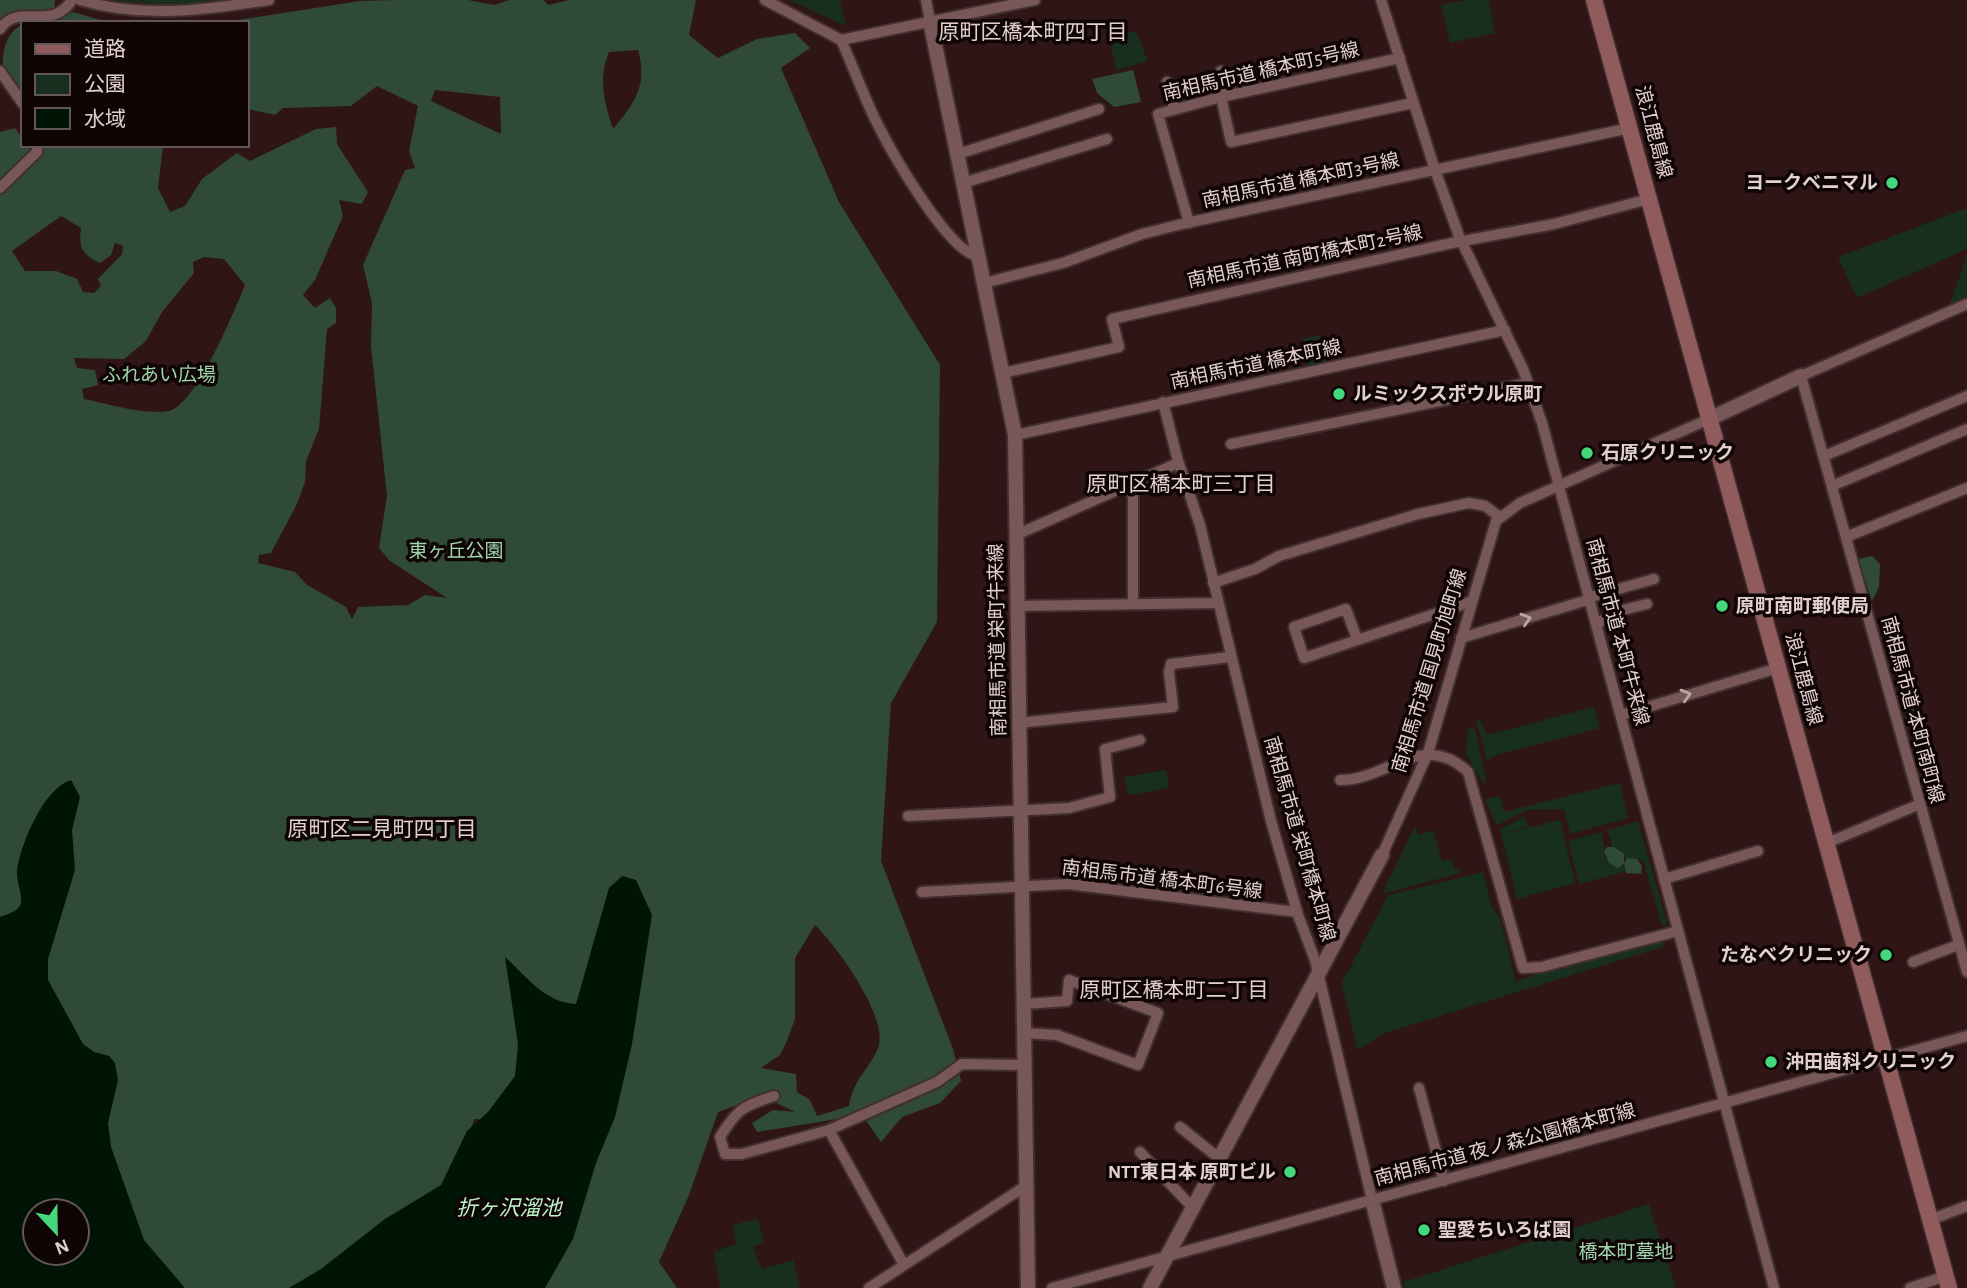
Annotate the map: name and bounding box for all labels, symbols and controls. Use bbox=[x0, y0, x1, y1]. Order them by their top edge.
legend bbox=[21, 21, 248, 147]
district label: 原町区橋本町四丁目 bbox=[939, 21, 1128, 43]
text: 道路 bbox=[84, 38, 126, 60]
street label: 南相馬市道 橋本町5号線 bbox=[1160, 38, 1361, 104]
text: 公園 bbox=[84, 74, 126, 95]
street label: 浪江鹿島線 bbox=[1632, 83, 1675, 180]
text: 水域 bbox=[84, 108, 126, 130]
street label: 南相馬市道 橋本町3号線 bbox=[1200, 149, 1401, 211]
place label: ヨークベニマル bbox=[1745, 173, 1878, 193]
marker: ヨークベニマル bbox=[1884, 175, 1900, 191]
street label: 南相馬市道 南町橋本町2号線 bbox=[1185, 221, 1424, 291]
street label: 南相馬市道 橋本町線 bbox=[1168, 336, 1343, 392]
park label: ふれあい広場 bbox=[102, 364, 216, 385]
place label: ルミックスボウル原町 bbox=[1353, 384, 1542, 404]
marker: ルミックスボウル原町 bbox=[1331, 386, 1347, 402]
place label: 石原クリニック bbox=[1601, 443, 1734, 463]
marker: 石原クリニック bbox=[1579, 445, 1595, 461]
district label: 原町区橋本町三丁目 bbox=[1087, 473, 1276, 495]
street label: 南相馬市道 本町牛来線 bbox=[1583, 536, 1653, 728]
park label: 東ヶ丘公園 bbox=[408, 541, 504, 561]
street label: 南相馬市道 栄町牛来線 bbox=[985, 543, 1009, 737]
street label: 南相馬市道 国見町旭町線 bbox=[1388, 566, 1470, 775]
place label: 原町南町郵便局 bbox=[1736, 596, 1869, 616]
marker: 原町南町郵便局 bbox=[1714, 598, 1730, 614]
one-way arrow bbox=[1519, 612, 1531, 627]
street label: 南相馬市道 本町南町線 bbox=[1878, 614, 1948, 806]
street label: 浪江鹿島線 bbox=[1782, 630, 1825, 727]
one-way arrow bbox=[1680, 688, 1692, 703]
street label: 南相馬市道 栄町橋本町線 bbox=[1261, 734, 1339, 944]
district label: 原町区二見町四丁目 bbox=[288, 819, 477, 840]
street label: 南相馬市道 橋本町6号線 bbox=[1061, 856, 1264, 902]
place label: たなべクリニック bbox=[1720, 945, 1872, 965]
marker: たなべクリニック bbox=[1878, 947, 1894, 963]
district label: 原町区橋本町二丁目 bbox=[1080, 979, 1269, 1001]
place label: 沖田歯科クリニック bbox=[1785, 1051, 1956, 1072]
marker: 沖田歯科クリニック bbox=[1763, 1054, 1779, 1070]
street label: 南相馬市道 夜ノ森公園橋本町線 bbox=[1372, 1099, 1637, 1189]
place label: NTT東日本 原町ビル bbox=[1108, 1161, 1276, 1182]
marker: NTT東日本 原町ビル bbox=[1282, 1164, 1298, 1180]
north arrow bbox=[21, 1197, 91, 1267]
water label: 折ヶ沢溜池 bbox=[457, 1197, 563, 1219]
place label: 聖愛ちいろば園 bbox=[1438, 1220, 1571, 1240]
marker: 聖愛ちいろば園 bbox=[1416, 1222, 1432, 1238]
text: N bbox=[52, 1235, 71, 1258]
park label: 橋本町墓地 bbox=[1578, 1241, 1674, 1262]

